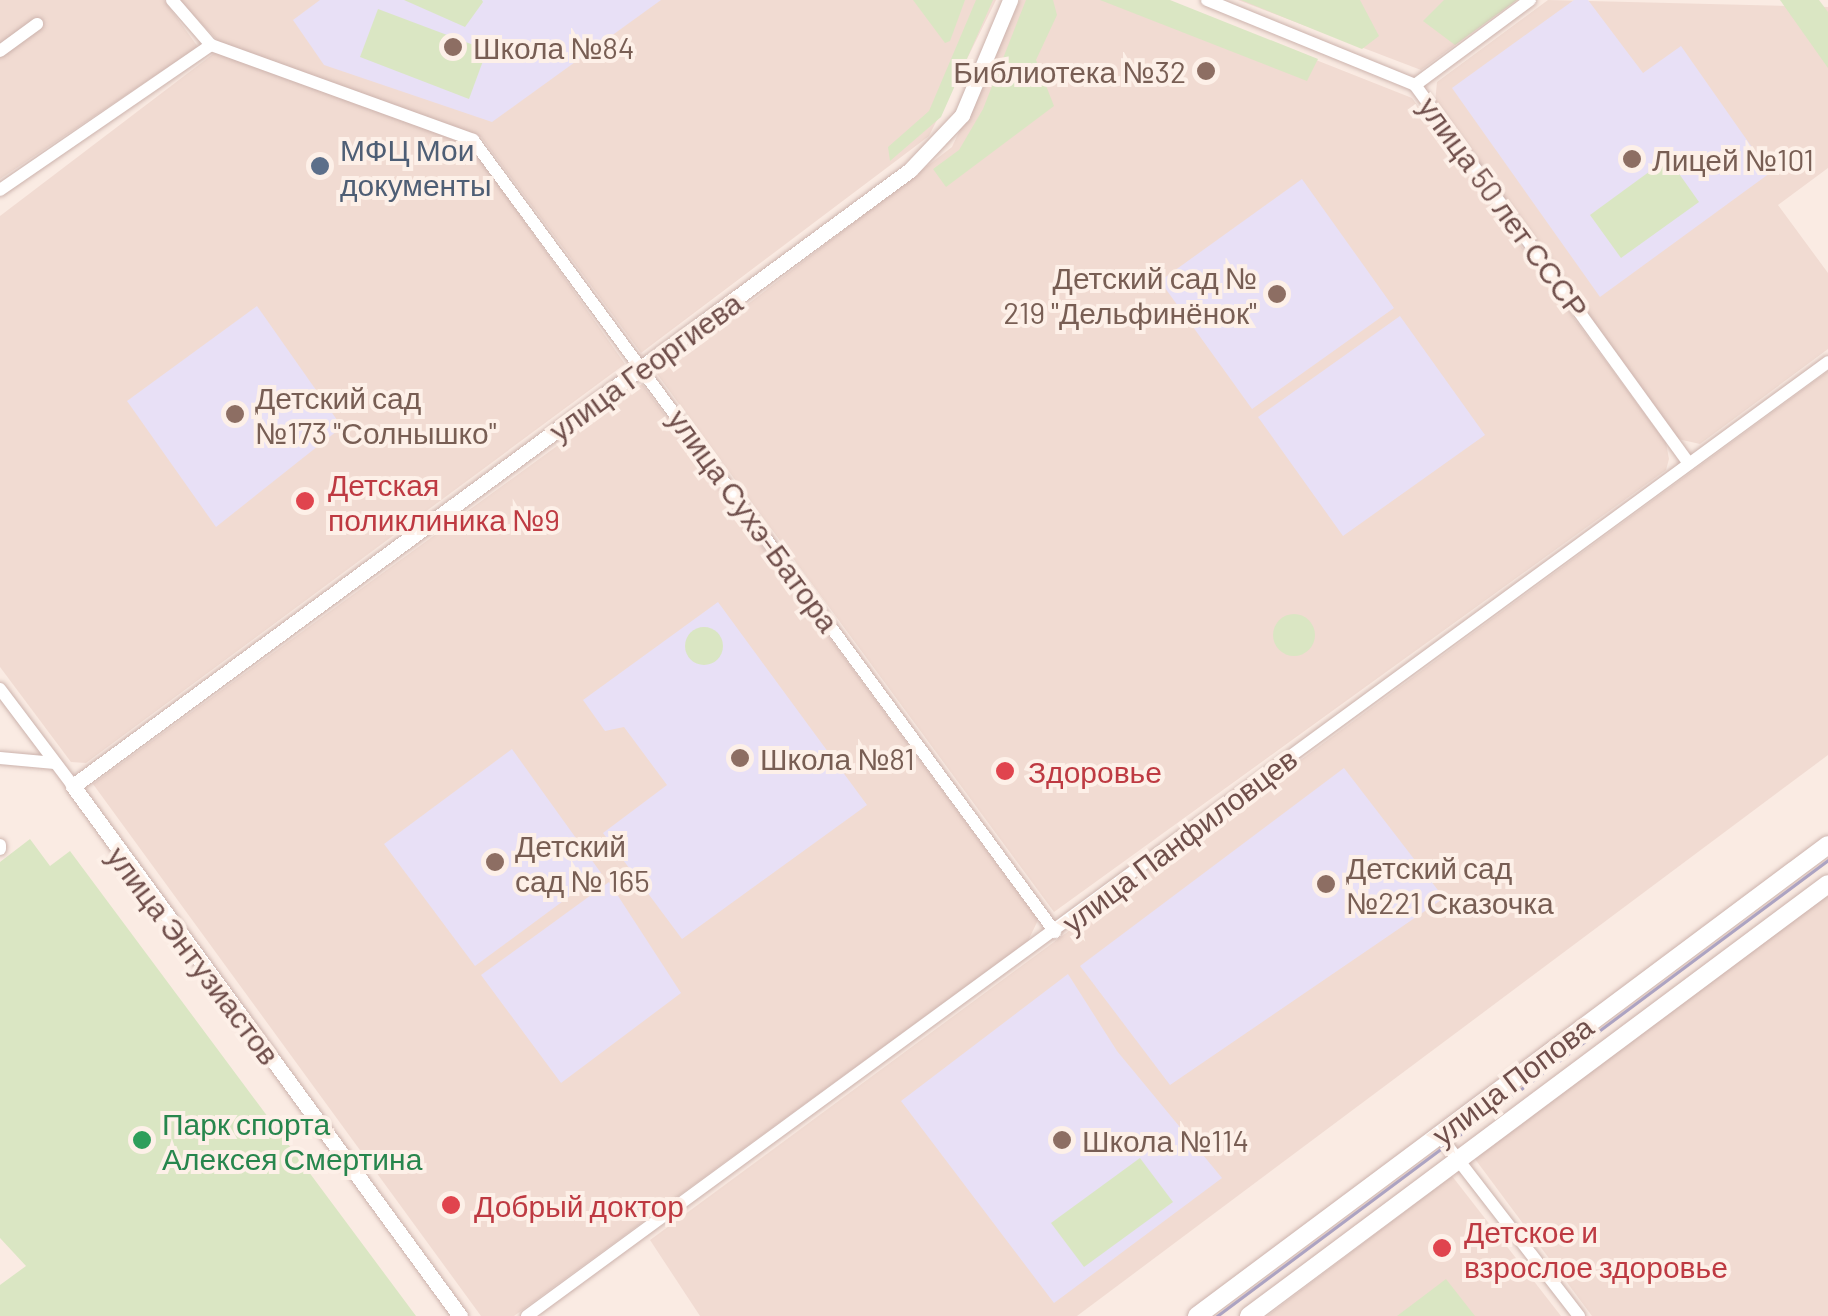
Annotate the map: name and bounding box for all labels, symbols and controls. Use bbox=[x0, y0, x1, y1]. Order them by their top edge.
place label: Школа №84 bbox=[473, 29, 635, 65]
marker: Школа №84 bbox=[442, 36, 464, 58]
place label: Библиотека №32 bbox=[953, 53, 1186, 89]
marker: Библиотека №32 bbox=[1195, 60, 1217, 82]
street label: улица 50 лет СССР bbox=[1412, 89, 1596, 325]
place label: МФЦ Мои документы bbox=[340, 131, 491, 202]
place label: Лицей №101 bbox=[1652, 141, 1814, 177]
marker: Лицей №101 bbox=[1621, 148, 1643, 170]
marker: МФЦ Мои документы bbox=[309, 155, 331, 177]
place label: Детский сад № 219 "Дельфинёнок" bbox=[1003, 259, 1257, 330]
marker: Детский сад № 219 "Дельфинёнок" bbox=[1266, 283, 1288, 305]
street label: улица Георгиева bbox=[542, 284, 748, 448]
place label: Детский сад №173 "Солнышко" bbox=[255, 379, 497, 450]
street label: улица Сухэ-Батора bbox=[661, 402, 847, 638]
marker: Детский сад №173 "Солнышко" bbox=[224, 403, 246, 425]
place label: Детская поликлиника №9 bbox=[328, 466, 560, 536]
marker: Детская поликлиника №9 bbox=[292, 488, 318, 514]
place label: Школа №81 bbox=[760, 740, 915, 776]
street label: улица Панфиловцев bbox=[1054, 740, 1304, 940]
marker: Школа №81 bbox=[729, 747, 751, 769]
place label: Здоровье bbox=[1028, 753, 1162, 789]
marker: Здоровье bbox=[992, 758, 1018, 784]
place label: Детский сад № 165 bbox=[515, 827, 650, 898]
street label: улица Энтузиастов bbox=[100, 839, 288, 1071]
place label: Детский сад №221 Сказочка bbox=[1346, 849, 1554, 920]
marker: Детский сад № 165 bbox=[484, 851, 506, 873]
marker: Детский сад №221 Сказочка bbox=[1315, 873, 1337, 895]
street label: улица Попова bbox=[1425, 1008, 1599, 1152]
place label: Парк спорта Алексея Смертина bbox=[162, 1105, 422, 1176]
place label: Школа №114 bbox=[1082, 1122, 1249, 1158]
marker: Парк спорта Алексея Смертина bbox=[131, 1129, 153, 1151]
marker: Школа №114 bbox=[1051, 1129, 1073, 1151]
place label: Добрый доктор bbox=[474, 1187, 684, 1223]
marker: Добрый доктор bbox=[438, 1192, 464, 1218]
place label: Детское и взрослое здоровье bbox=[1464, 1213, 1728, 1284]
marker: Детское и взрослое здоровье bbox=[1429, 1235, 1455, 1261]

